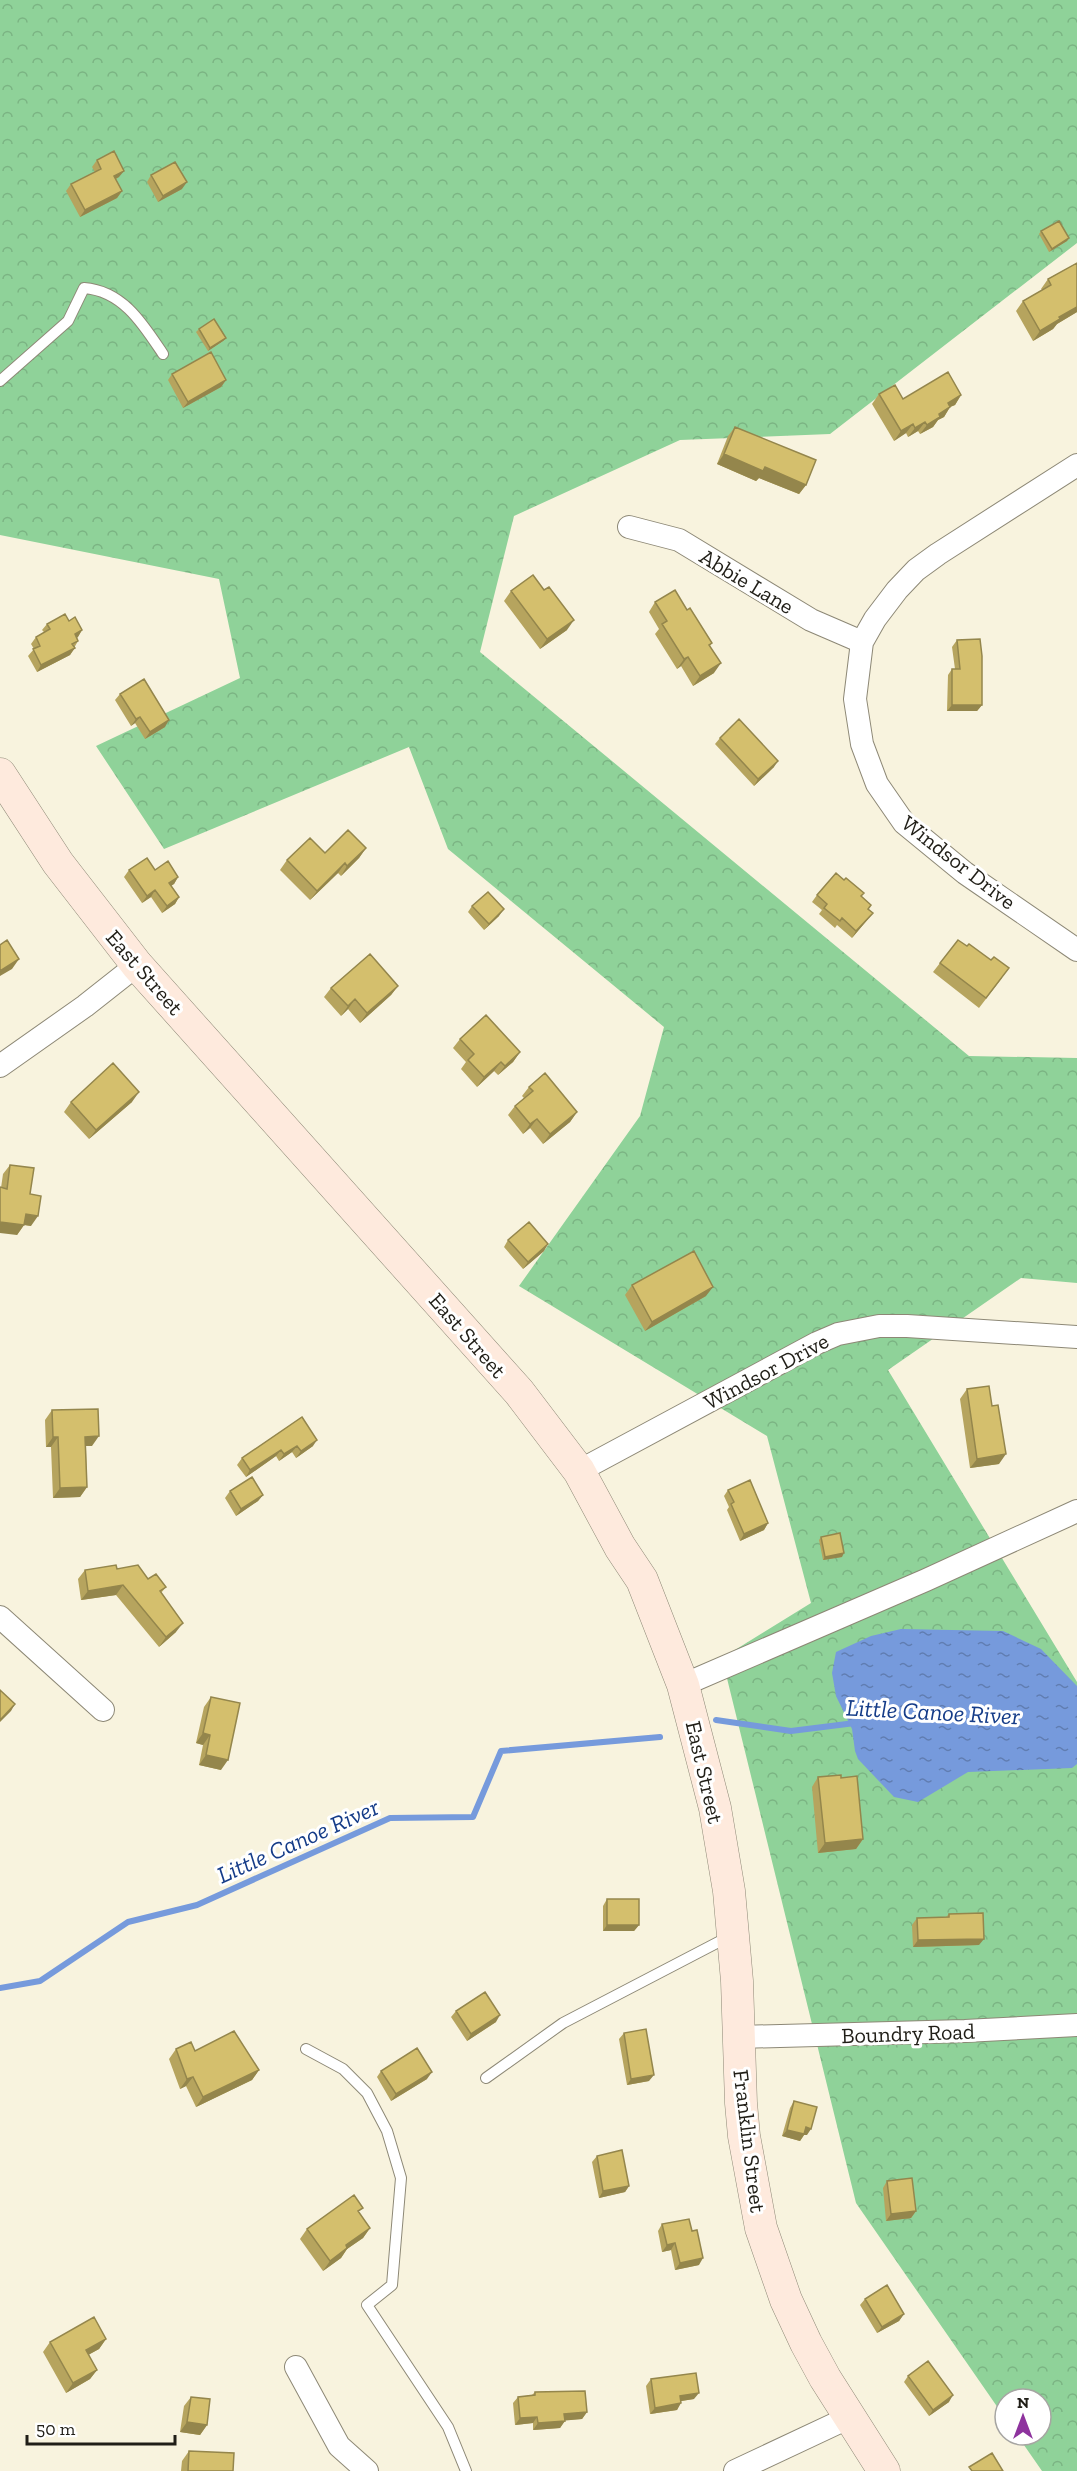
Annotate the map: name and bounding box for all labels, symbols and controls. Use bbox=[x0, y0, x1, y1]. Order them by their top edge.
street label: Abbie Lane bbox=[695, 543, 799, 620]
street label: Windsor Drive bbox=[896, 809, 1021, 915]
street label: East Street bbox=[100, 924, 190, 1021]
street label: East Street bbox=[423, 1287, 513, 1384]
street label: Windsor Drive bbox=[699, 1327, 833, 1416]
water label: Little Canoe River bbox=[845, 1692, 1021, 1731]
street label: East Street bbox=[680, 1718, 730, 1827]
water label: Little Canoe River bbox=[212, 1792, 384, 1889]
street label: Boundry Road bbox=[841, 2018, 975, 2049]
street label: Franklin Street bbox=[727, 2068, 772, 2215]
north arrow bbox=[993, 2387, 1053, 2447]
text: N bbox=[1017, 2393, 1029, 2412]
scale bar bbox=[27, 2408, 176, 2446]
text: 50 m bbox=[36, 2418, 76, 2440]

